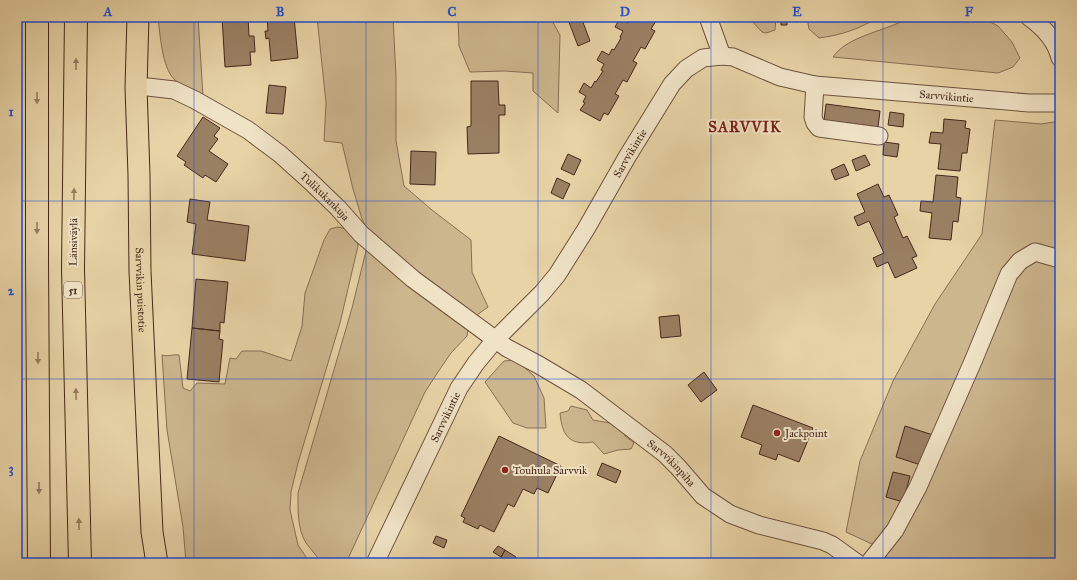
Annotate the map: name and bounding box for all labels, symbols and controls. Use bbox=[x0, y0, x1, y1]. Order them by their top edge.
text: A bbox=[103, 4, 113, 20]
text: B bbox=[276, 4, 285, 20]
text: C bbox=[448, 4, 457, 20]
text: D bbox=[620, 4, 630, 20]
text: E bbox=[792, 4, 802, 20]
text: F bbox=[965, 4, 974, 20]
one-way arrow bbox=[73, 57, 79, 70]
street label: Sarvvikintie bbox=[919, 88, 975, 105]
one-way arrow bbox=[34, 92, 40, 105]
text: 1 bbox=[8, 104, 14, 120]
district label: SARVVIK bbox=[708, 118, 782, 136]
street label: Sarvvikintie bbox=[611, 126, 650, 180]
street label: Tulikukankuja bbox=[297, 169, 352, 224]
one-way arrow bbox=[71, 187, 77, 200]
street label: Länsiväylä bbox=[67, 217, 80, 266]
one-way arrow bbox=[34, 222, 40, 235]
street label: Sarvvikin puistotie bbox=[133, 247, 149, 333]
road number: 51 bbox=[64, 282, 82, 298]
text: 2 bbox=[8, 283, 15, 299]
one-way arrow bbox=[35, 352, 41, 365]
one-way arrow bbox=[73, 387, 79, 400]
street label: Sarvvikintie bbox=[428, 389, 463, 445]
place label: Jackpoint bbox=[784, 427, 828, 441]
marker: Jackpoint bbox=[772, 428, 782, 438]
street label: Sarvvikinpiha bbox=[644, 437, 698, 490]
text: 3 bbox=[8, 461, 14, 477]
place label: Touhula Sarvvik bbox=[513, 464, 588, 477]
marker: Touhula Sarvvik bbox=[500, 465, 510, 475]
one-way arrow bbox=[36, 482, 42, 495]
one-way arrow bbox=[76, 517, 82, 530]

